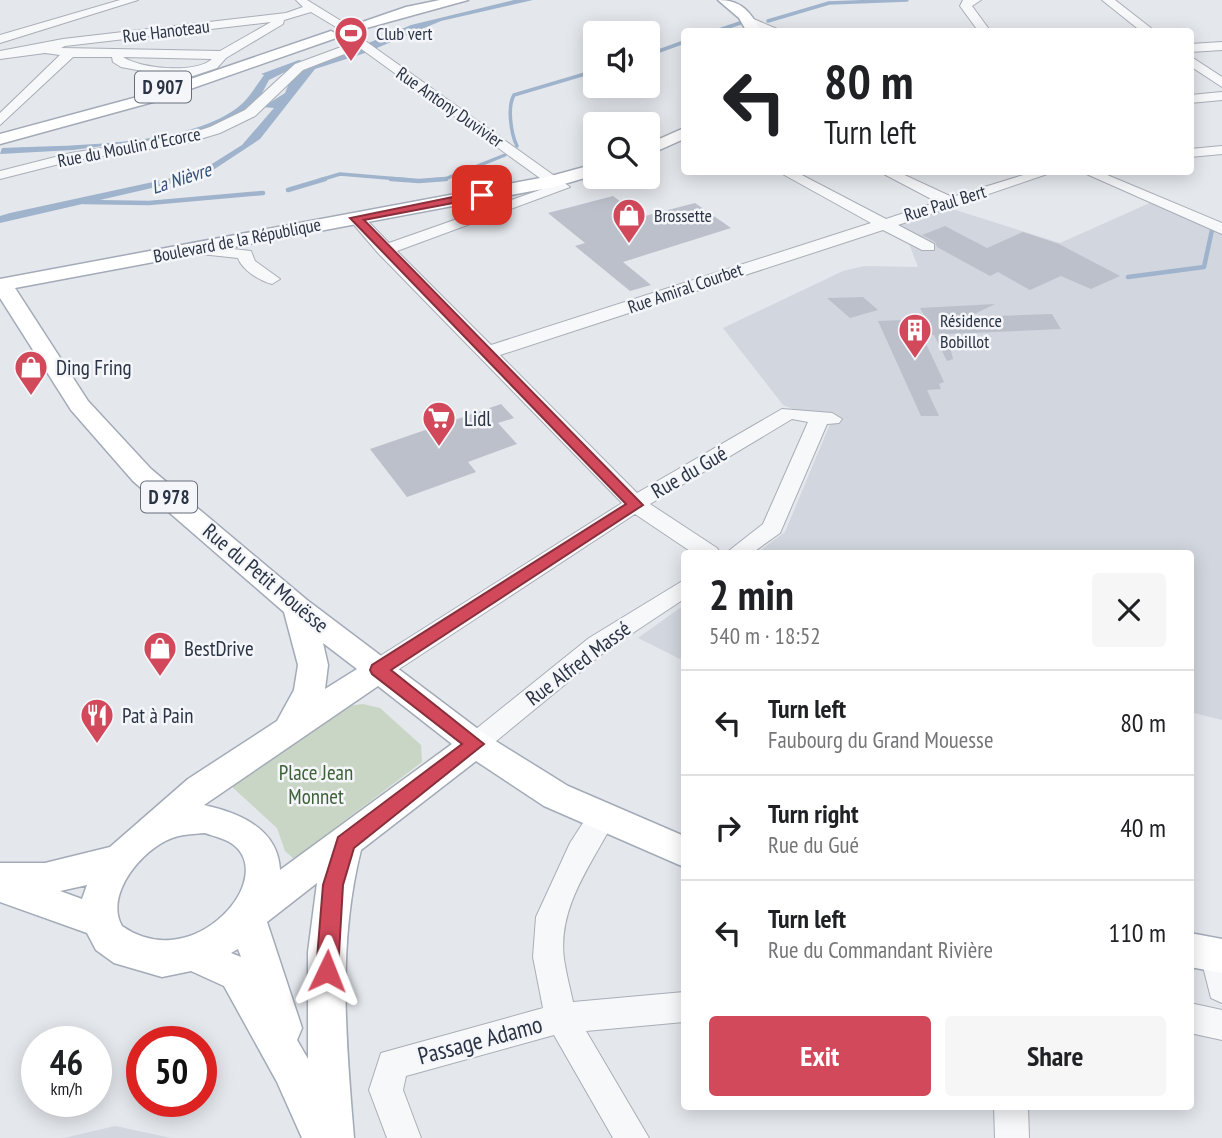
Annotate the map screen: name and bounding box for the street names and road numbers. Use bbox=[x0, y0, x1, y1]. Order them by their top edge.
street label: Rue Hanoteau bbox=[121, 14, 211, 48]
street label: Rue Antony Duvivier bbox=[392, 62, 508, 152]
road number: D 907 bbox=[135, 72, 191, 102]
street label: Rue du Moulin d'Ecorce bbox=[56, 122, 202, 172]
street label: Rue Paul Bert bbox=[901, 180, 989, 226]
street label: Boulevard de la République bbox=[151, 212, 323, 268]
street label: Rue Amiral Courbet bbox=[625, 258, 745, 318]
street label: Rue du Gué bbox=[646, 440, 732, 504]
road number: D 978 bbox=[141, 482, 197, 512]
street label: Rue du Petit Mouësse bbox=[197, 517, 335, 639]
street label: Rue Alfred Massé bbox=[520, 615, 636, 711]
street label: Passage Adamo bbox=[414, 1009, 546, 1071]

